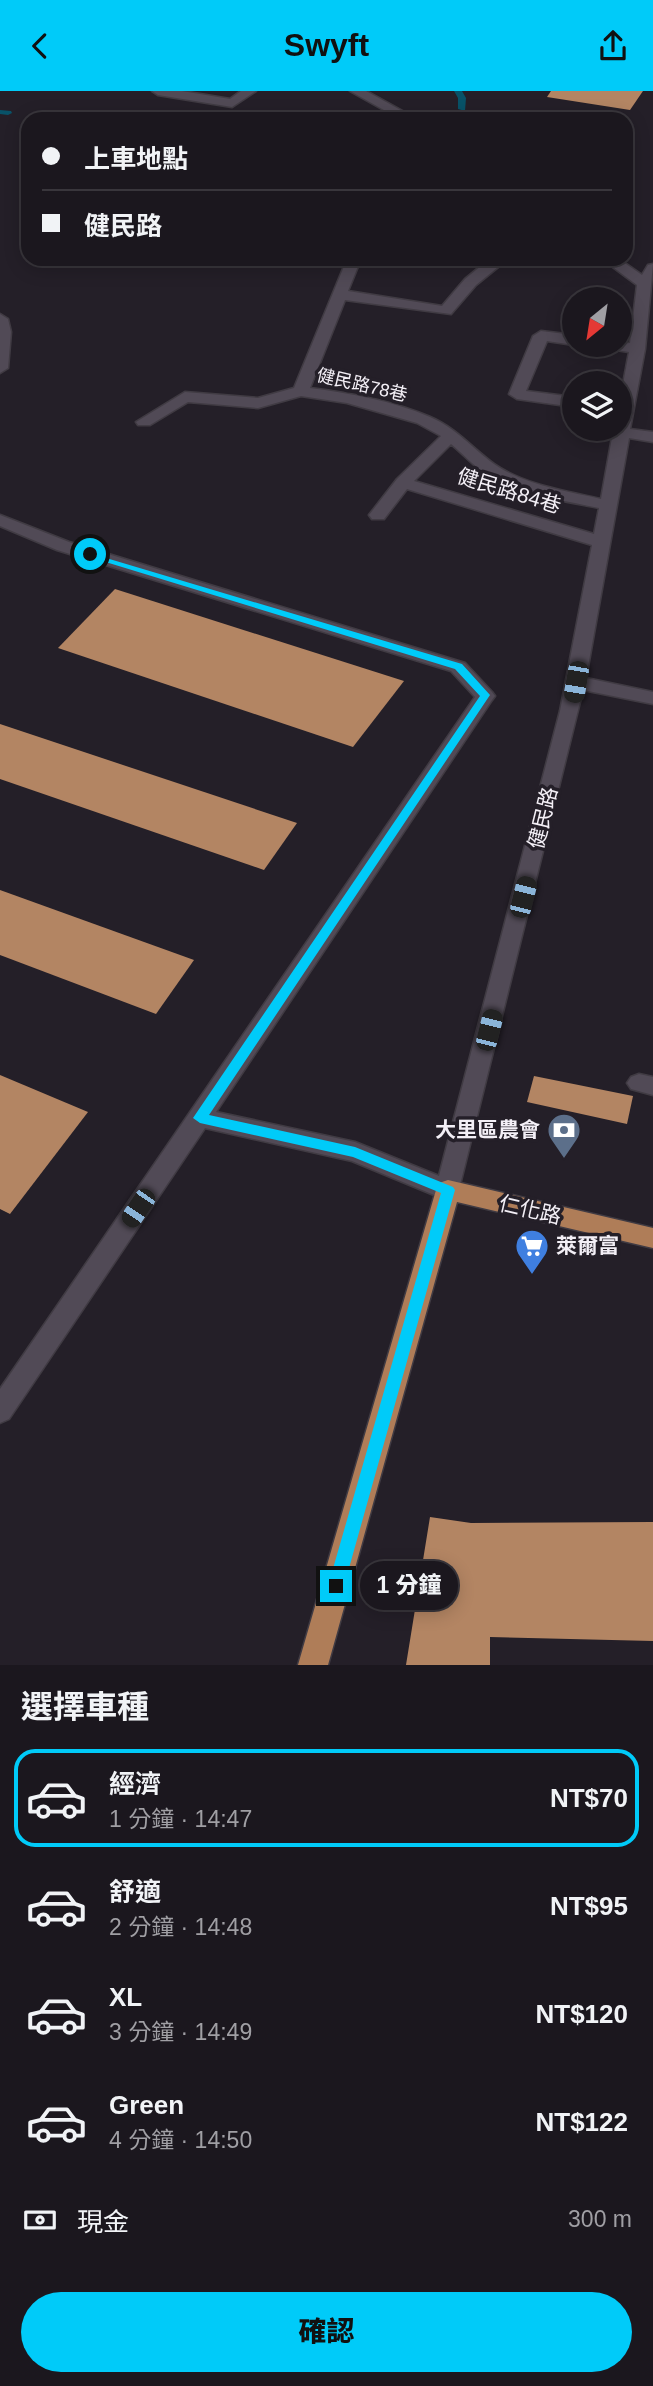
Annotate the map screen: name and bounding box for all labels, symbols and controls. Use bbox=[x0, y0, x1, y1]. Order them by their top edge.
icon: back bbox=[21, 27, 59, 65]
text: Swyft bbox=[284, 27, 369, 63]
icon: share bbox=[594, 27, 632, 65]
text: 上車地點 bbox=[84, 144, 188, 174]
text: 健民路 bbox=[84, 211, 162, 241]
north arrow bbox=[562, 287, 632, 357]
map controls bbox=[562, 287, 632, 441]
street label: 健民路78巷 bbox=[315, 365, 409, 405]
button: layers bbox=[562, 371, 632, 441]
street label: 健民路84巷 bbox=[454, 464, 564, 517]
route start bbox=[74, 538, 106, 570]
car bbox=[563, 659, 590, 705]
street label: 健民路 bbox=[524, 785, 561, 851]
car bbox=[508, 874, 539, 920]
car bbox=[474, 1007, 505, 1053]
bank icon: 大里區農會 bbox=[545, 1111, 583, 1160]
place label: 大里區農會 bbox=[435, 1118, 540, 1141]
car bbox=[118, 1185, 159, 1231]
street label: 仁化路 bbox=[497, 1191, 563, 1228]
supermarket icon: 萊爾富 bbox=[513, 1227, 551, 1276]
place label: 萊爾富 bbox=[556, 1234, 619, 1257]
callout: 1 分鐘 bbox=[360, 1561, 458, 1611]
route end bbox=[320, 1570, 352, 1602]
text: 1 分鐘 bbox=[376, 1572, 442, 1598]
text: 選擇車種 bbox=[21, 1689, 149, 1725]
icon: car bbox=[25, 1767, 88, 1830]
text: 經濟 bbox=[109, 1769, 161, 1799]
text: NT$70 bbox=[550, 1783, 628, 1813]
text: 1 分鐘 · 14:47 bbox=[109, 1806, 252, 1832]
icon: car bbox=[25, 1875, 88, 1938]
text: 舒適 bbox=[109, 1877, 161, 1907]
text: NT$95 bbox=[550, 1891, 628, 1921]
text: 2 分鐘 · 14:48 bbox=[109, 1914, 252, 1940]
text: XL bbox=[109, 1982, 142, 2012]
icon: car bbox=[25, 1983, 88, 2046]
text: NT$120 bbox=[536, 1999, 628, 2029]
text: 3 分鐘 · 14:49 bbox=[109, 2019, 252, 2045]
text: Green bbox=[109, 2090, 184, 2120]
icon: car bbox=[25, 2091, 88, 2154]
text: NT$122 bbox=[536, 2107, 628, 2137]
text: 4 分鐘 · 14:50 bbox=[109, 2127, 252, 2153]
icon: cash bbox=[21, 2201, 59, 2239]
text: 300 m bbox=[568, 2206, 632, 2232]
text: 現金 bbox=[77, 2207, 129, 2237]
button: 確認 bbox=[21, 2292, 632, 2372]

